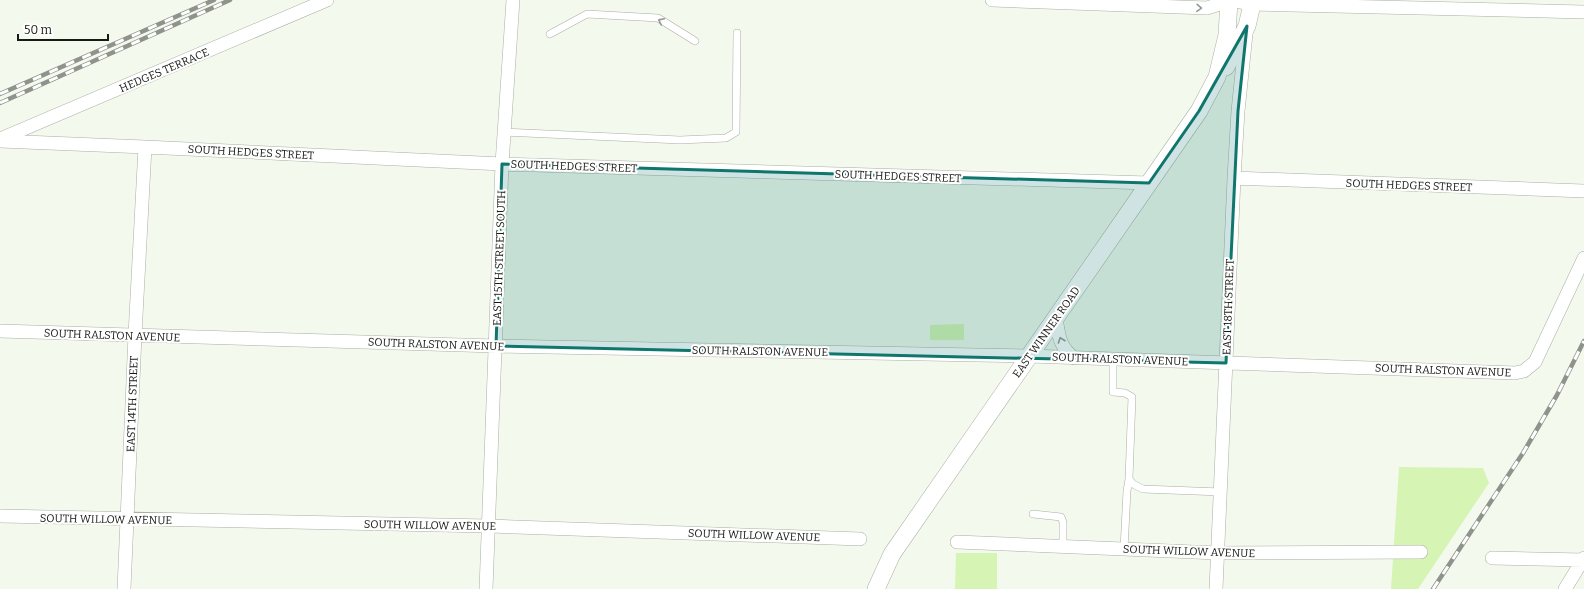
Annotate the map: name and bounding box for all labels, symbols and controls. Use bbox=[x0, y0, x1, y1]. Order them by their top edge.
one-way arrow bbox=[1196, 3, 1202, 12]
scale bar bbox=[18, 16, 108, 42]
one-way arrow bbox=[658, 18, 666, 26]
text: 50 m bbox=[24, 23, 53, 37]
street label: HEDGES TERRACE bbox=[117, 46, 211, 95]
street label: SOUTH HEDGES STREET bbox=[187, 143, 315, 162]
street label: SOUTH HEDGES STREET bbox=[510, 158, 638, 175]
street label: SOUTH HEDGES STREET bbox=[834, 168, 962, 185]
street label: SOUTH HEDGES STREET bbox=[1345, 177, 1473, 194]
street label: EAST 15TH STREET SOUTH bbox=[491, 190, 508, 326]
street label: EAST 18TH STREET bbox=[1220, 258, 1237, 355]
street label: EAST WINNER ROAD bbox=[1010, 284, 1083, 380]
street label: SOUTH RALSTON AVENUE bbox=[44, 327, 181, 344]
street label: SOUTH RALSTON AVENUE bbox=[368, 336, 505, 353]
one-way arrow bbox=[1057, 337, 1065, 344]
street label: SOUTH RALSTON AVENUE bbox=[692, 344, 828, 359]
street label: SOUTH RALSTON AVENUE bbox=[1052, 351, 1189, 368]
street label: EAST 14TH STREET bbox=[124, 355, 141, 452]
street label: SOUTH RALSTON AVENUE bbox=[1375, 362, 1512, 379]
street label: SOUTH WILLOW AVENUE bbox=[40, 512, 172, 527]
street label: SOUTH WILLOW AVENUE bbox=[364, 518, 496, 533]
street label: SOUTH WILLOW AVENUE bbox=[688, 527, 821, 544]
street label: SOUTH WILLOW AVENUE bbox=[1123, 543, 1256, 560]

